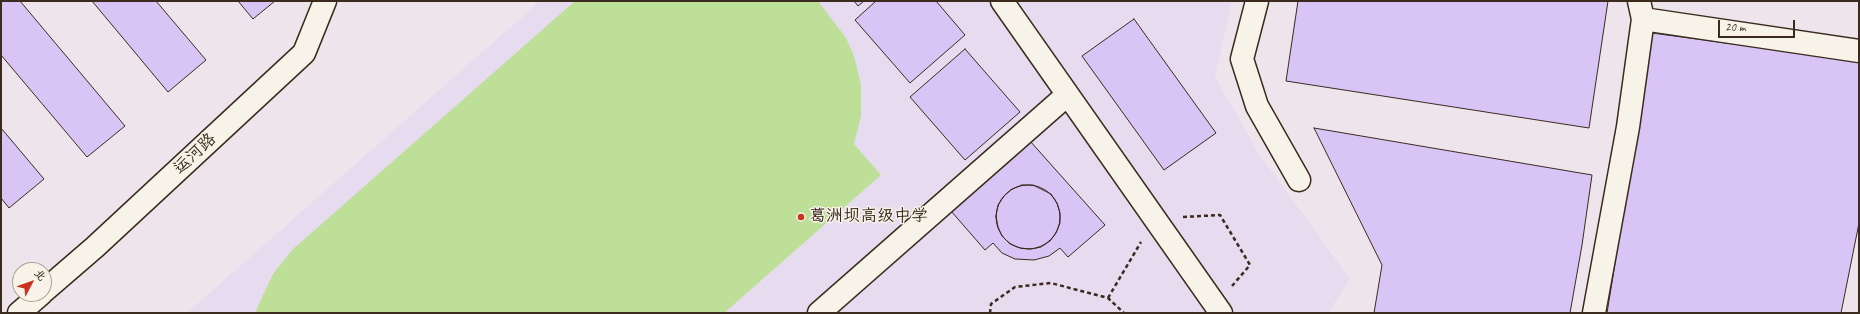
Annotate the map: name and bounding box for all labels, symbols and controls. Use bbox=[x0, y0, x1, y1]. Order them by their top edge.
scale bar bbox=[1720, 12, 1797, 38]
text: 20 m bbox=[1725, 19, 1745, 35]
street label: 运河路 bbox=[169, 129, 221, 179]
place label: 葛洲坝高级中学 bbox=[809, 207, 928, 227]
marker: 葛洲坝高级中学 bbox=[796, 212, 806, 222]
north arrow bbox=[12, 262, 52, 302]
text: 北 bbox=[31, 266, 49, 284]

